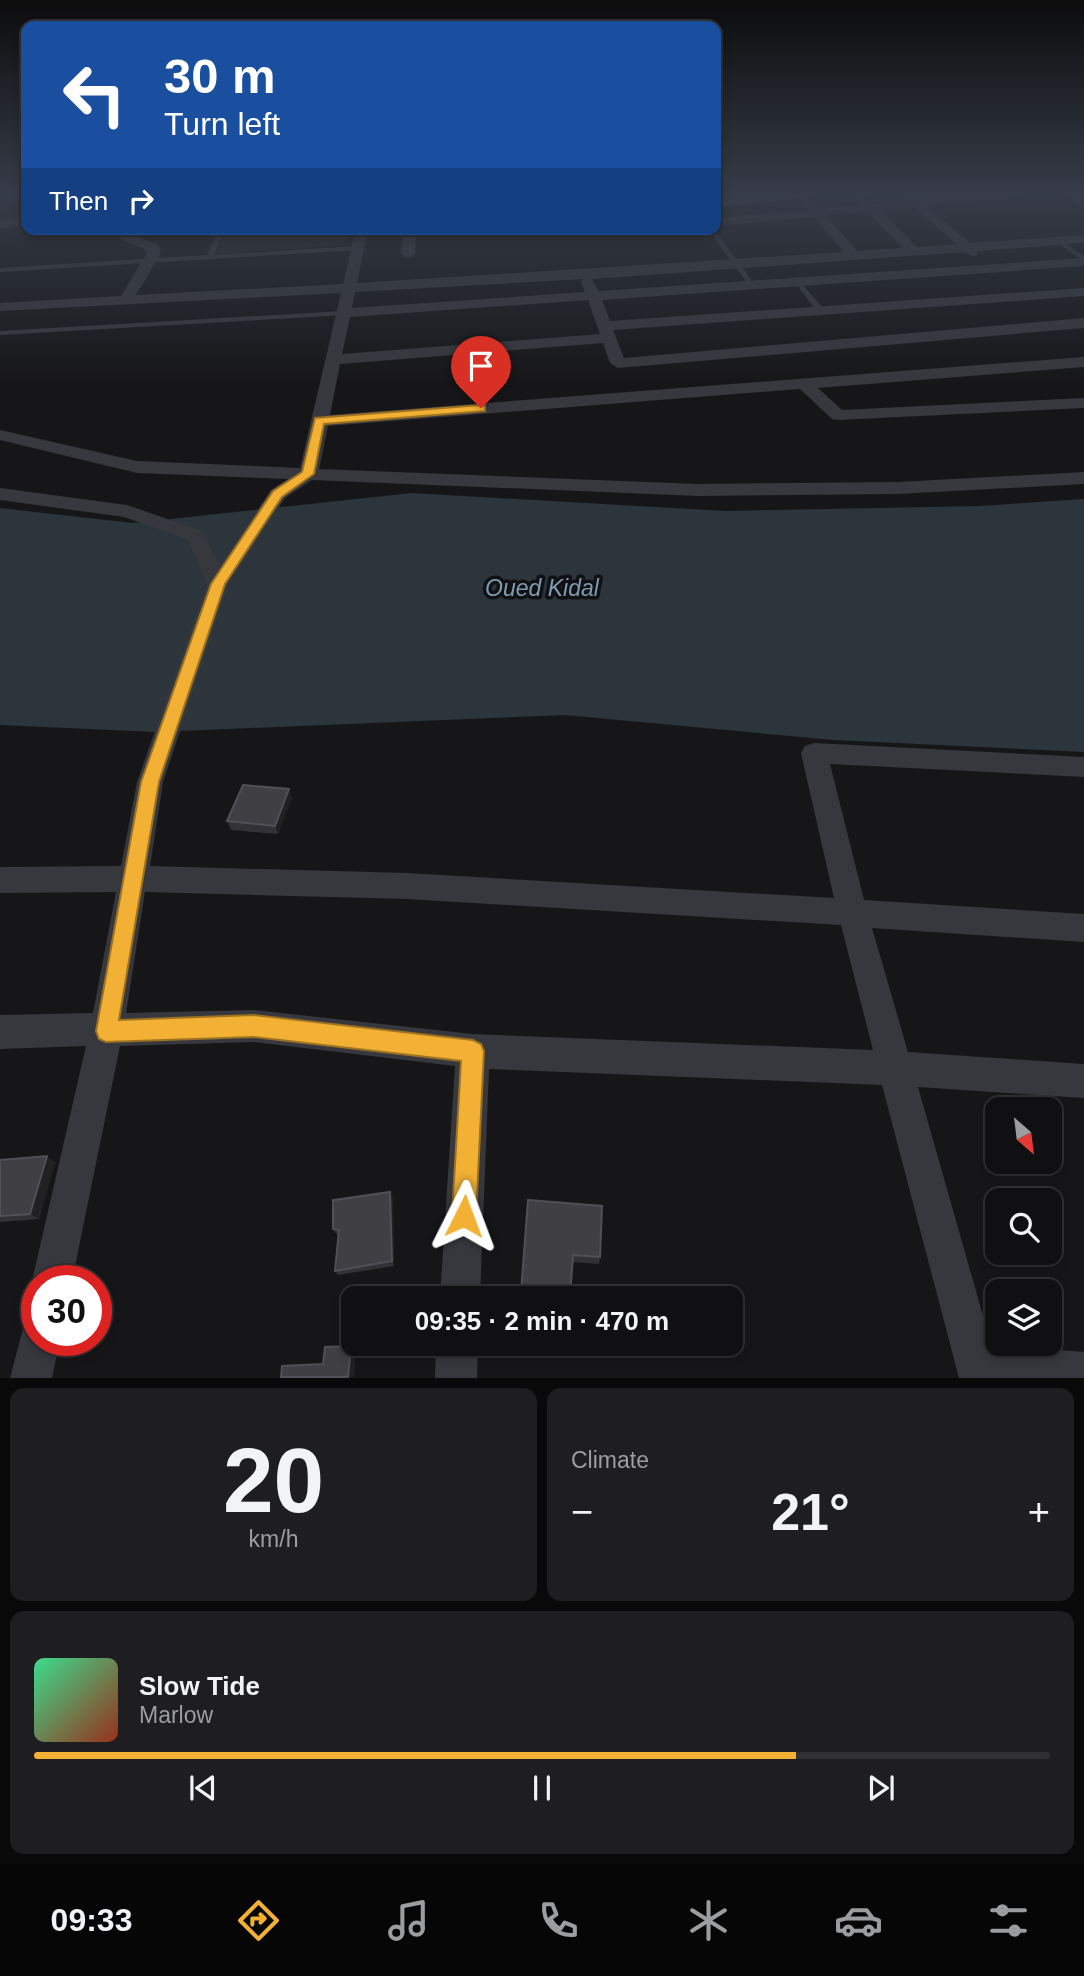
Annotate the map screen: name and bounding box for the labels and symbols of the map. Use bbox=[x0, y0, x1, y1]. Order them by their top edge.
pin bbox=[451, 336, 511, 408]
water label: Oued Kidal bbox=[485, 575, 600, 601]
north arrow bbox=[985, 1097, 1062, 1174]
position arrow bbox=[427, 1179, 501, 1253]
speed limit sign: 30 bbox=[21, 1265, 112, 1356]

